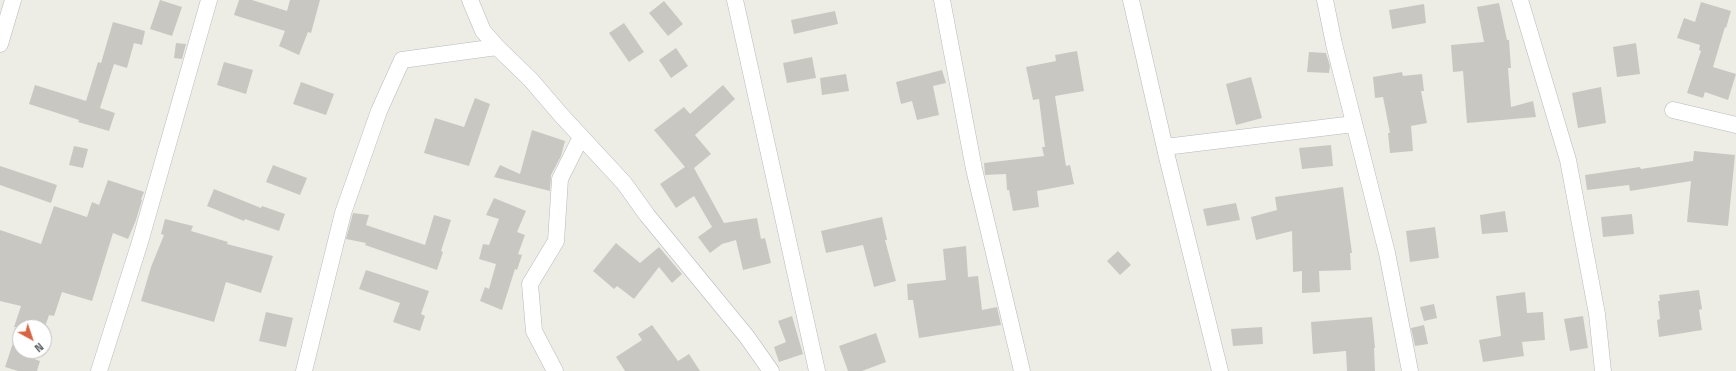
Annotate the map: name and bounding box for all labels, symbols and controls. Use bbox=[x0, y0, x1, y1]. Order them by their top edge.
north arrow bbox=[12, 319, 52, 359]
text: N bbox=[31, 339, 47, 356]

